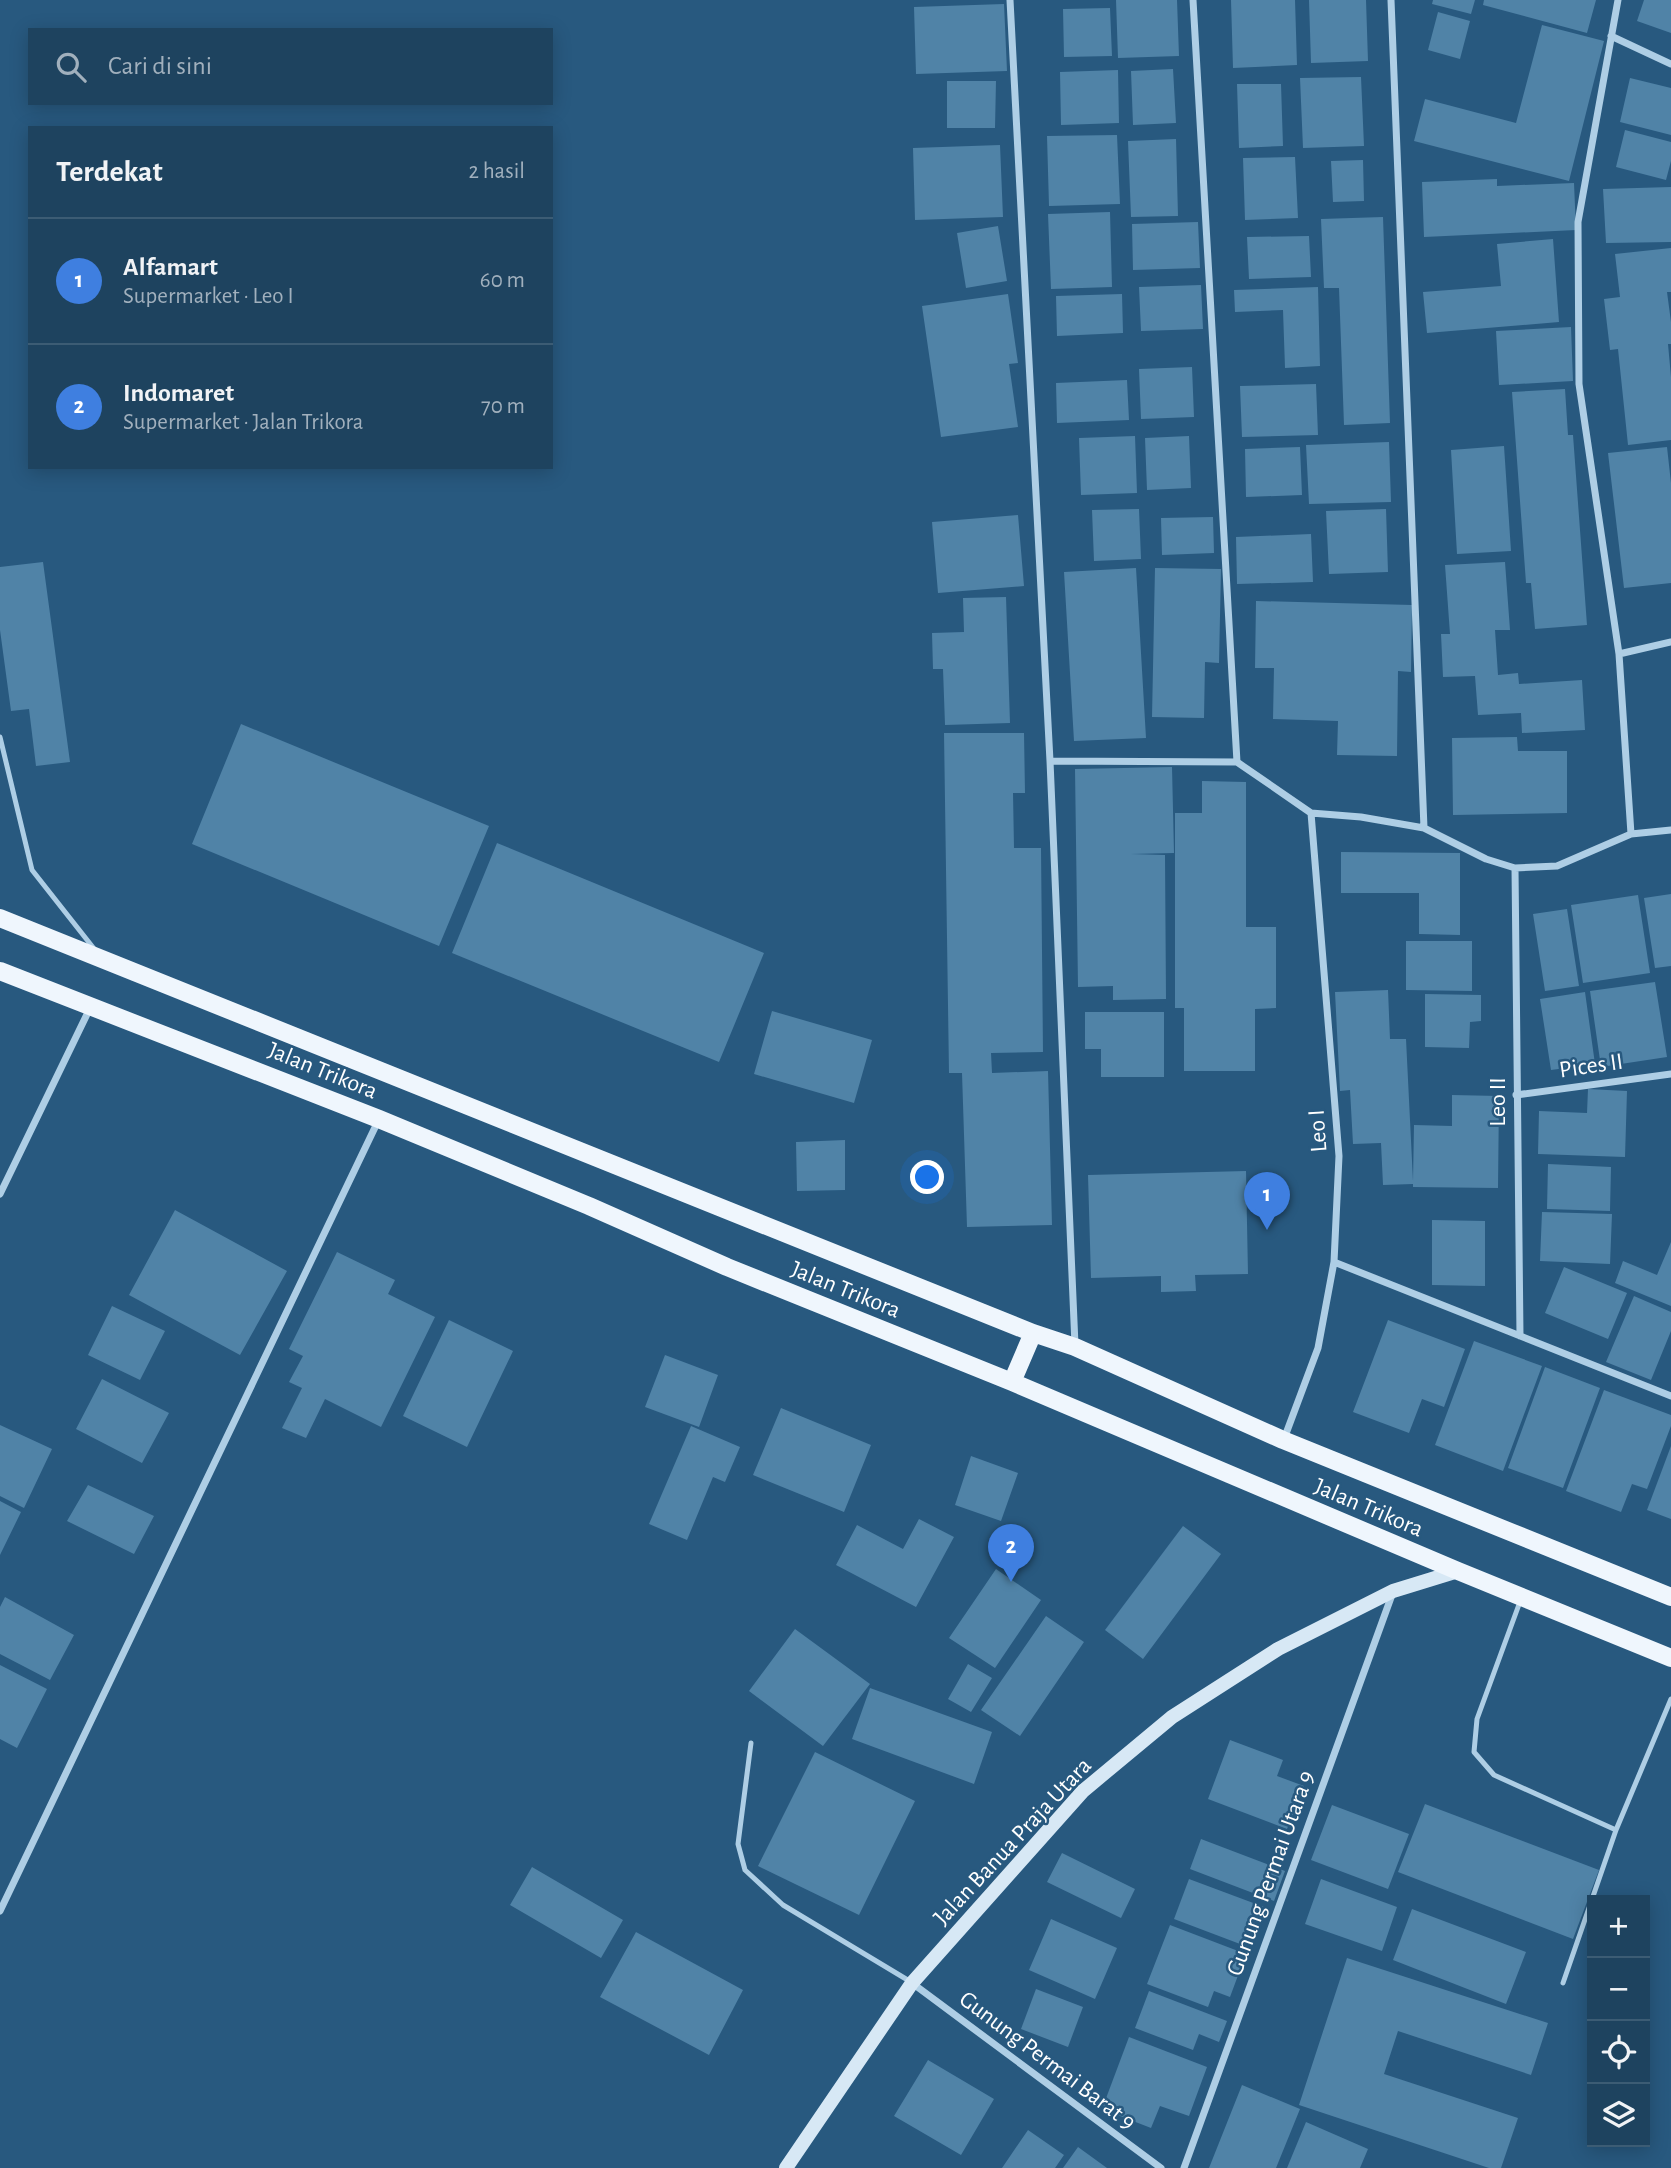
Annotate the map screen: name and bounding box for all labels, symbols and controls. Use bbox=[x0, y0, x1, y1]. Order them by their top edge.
search box bbox=[28, 28, 553, 105]
icon: search bbox=[52, 48, 90, 86]
text: Cari di sini bbox=[108, 53, 212, 79]
text: Terdekat bbox=[56, 157, 163, 187]
text: 2 hasil bbox=[468, 160, 525, 183]
text: Alfamart bbox=[123, 254, 218, 280]
text: 1 bbox=[75, 269, 83, 292]
text: 60 m bbox=[480, 269, 525, 292]
text: Supermarket · Leo I bbox=[123, 285, 294, 308]
text: Indomaret bbox=[123, 380, 234, 406]
text: 2 bbox=[74, 395, 84, 418]
text: 70 m bbox=[481, 395, 525, 418]
text: Supermarket · Jalan Trikora bbox=[123, 411, 363, 434]
street label: Jalan Trikora bbox=[265, 1038, 381, 1104]
street label: Pices II bbox=[1558, 1050, 1625, 1082]
street label: Leo II bbox=[1486, 1077, 1510, 1127]
street label: Leo I bbox=[1305, 1109, 1331, 1153]
your location bbox=[910, 1160, 944, 1194]
pin: 1 bbox=[1244, 1172, 1290, 1230]
street label: Jalan Trikora bbox=[788, 1257, 904, 1323]
street label: Jalan Trikora bbox=[1311, 1474, 1427, 1542]
pin: 2 bbox=[988, 1524, 1034, 1582]
street label: Jalan Banua Praja Utara bbox=[929, 1753, 1096, 1930]
street label: Gunung Permai Utara 9 bbox=[1223, 1768, 1319, 1979]
map controls bbox=[1587, 1895, 1650, 2147]
button: + bbox=[1587, 1895, 1650, 1958]
button: − bbox=[1587, 1958, 1650, 2021]
street label: Gunung Permai Barat 9 bbox=[955, 1987, 1140, 2135]
button: locate bbox=[1587, 2021, 1650, 2084]
button: layers bbox=[1587, 2084, 1650, 2147]

